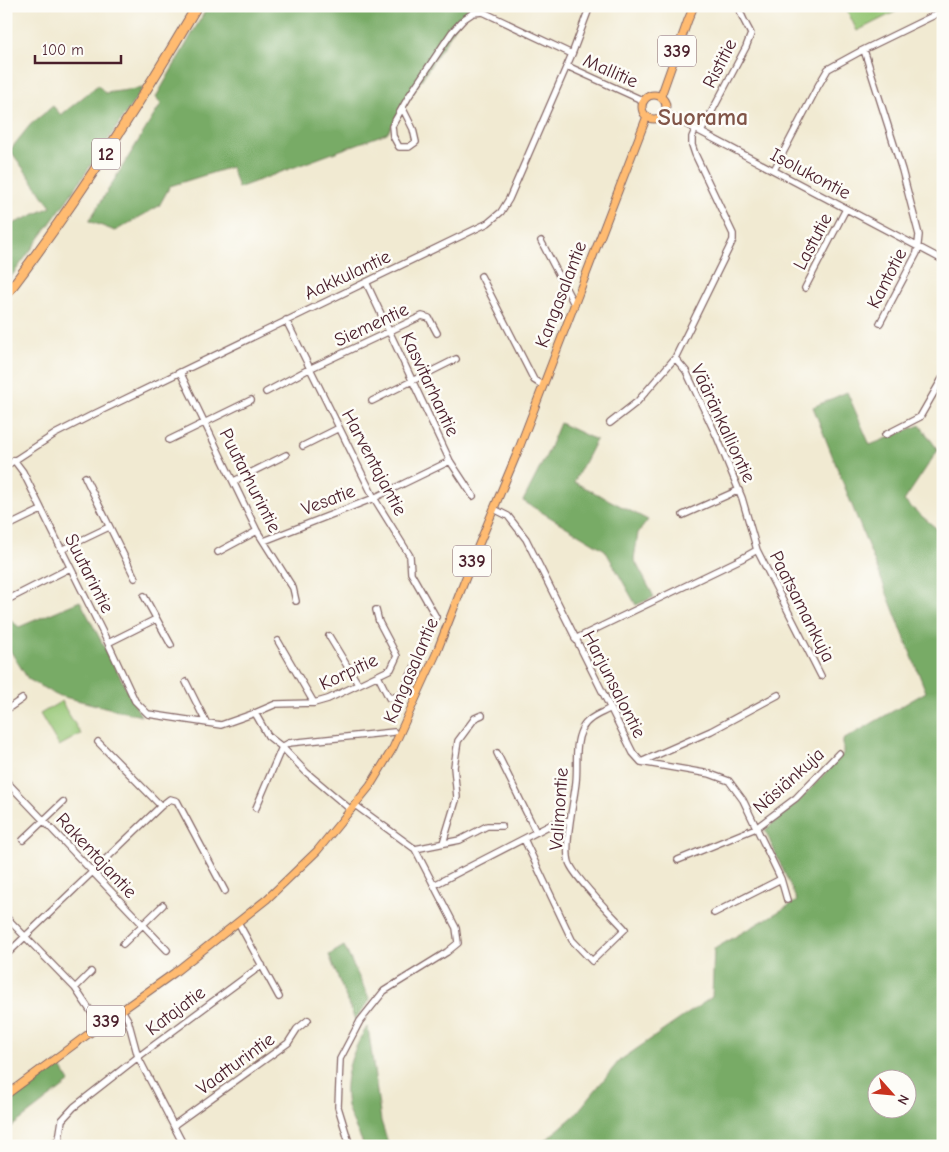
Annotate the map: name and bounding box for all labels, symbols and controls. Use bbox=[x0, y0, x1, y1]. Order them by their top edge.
scale bar bbox=[35, 32, 121, 64]
street label: Ristitie bbox=[698, 35, 742, 92]
road number: 339 bbox=[658, 36, 696, 66]
text: 100 m bbox=[42, 41, 84, 59]
street label: Mallitie bbox=[580, 49, 641, 93]
district label: Suorama bbox=[658, 103, 748, 131]
road number: 12 bbox=[92, 138, 120, 170]
street label: Isolukontie bbox=[767, 144, 854, 204]
street label: Lastutie bbox=[789, 209, 837, 274]
street label: Kangasalantie bbox=[531, 238, 591, 351]
street label: Aakkulantie bbox=[301, 245, 394, 304]
street label: Kantotie bbox=[862, 245, 911, 312]
street label: Siementie bbox=[331, 298, 412, 352]
street label: Kasvitarhantie bbox=[396, 329, 464, 440]
street label: Vääränkalliontie bbox=[686, 361, 760, 486]
street label: Harventajantie bbox=[337, 405, 411, 519]
street label: Puutarhurintie bbox=[214, 425, 286, 536]
street label: Vesatie bbox=[299, 480, 358, 520]
street label: Suutarintie bbox=[60, 530, 118, 617]
road number: 339 bbox=[453, 546, 491, 576]
street label: Paatsamankuja bbox=[765, 547, 840, 666]
street label: Kangasalantie bbox=[379, 614, 443, 726]
street label: Harjunsalontie bbox=[578, 627, 651, 742]
street label: Korpitie bbox=[316, 649, 381, 695]
street label: Näsiänkuja bbox=[749, 743, 829, 818]
street label: Valimontie bbox=[545, 767, 573, 851]
street label: Rakentajantie bbox=[51, 809, 141, 903]
street label: Katajatie bbox=[142, 981, 210, 1040]
road number: 339 bbox=[87, 1006, 125, 1036]
street label: Vaatturintie bbox=[192, 1028, 279, 1099]
north arrow bbox=[866, 1070, 916, 1120]
text: N bbox=[893, 1092, 913, 1108]

